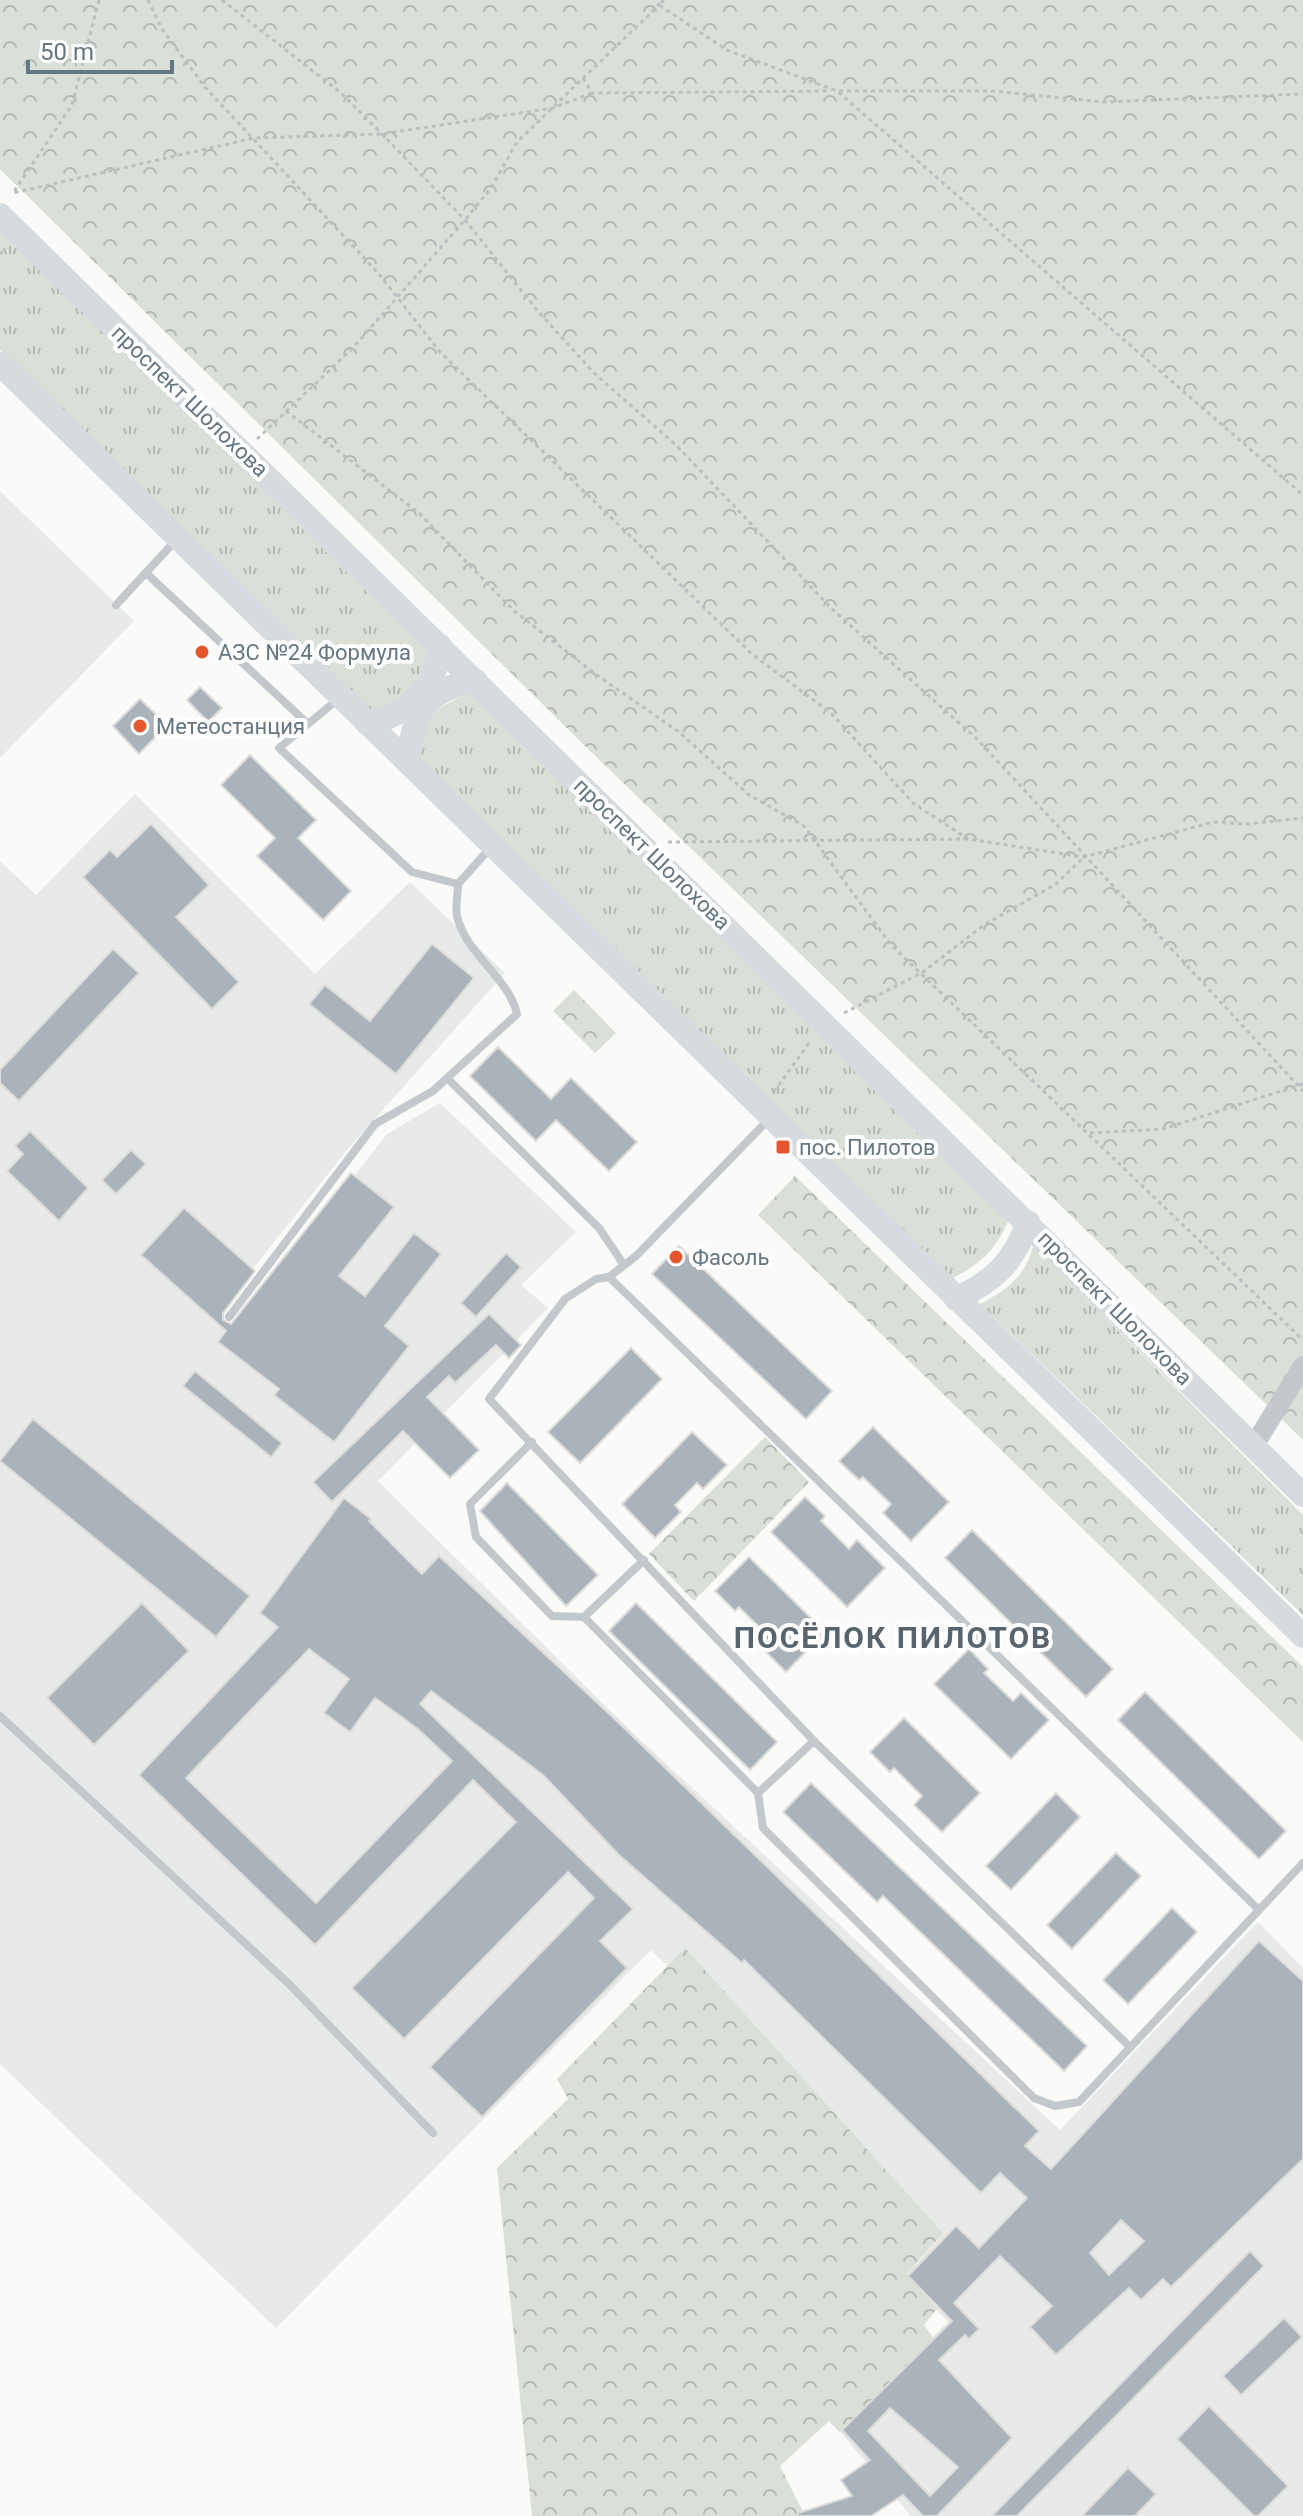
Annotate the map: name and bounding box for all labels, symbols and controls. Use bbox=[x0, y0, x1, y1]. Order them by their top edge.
scale bar bbox=[28, 24, 172, 74]
text: 50 m bbox=[40, 38, 94, 66]
street label: проспект Шолохова bbox=[107, 320, 273, 482]
place label: АЗС №24 Формула bbox=[218, 640, 411, 665]
marker: АЗС №24 Формула bbox=[193, 643, 211, 661]
place label: Метеостанция bbox=[156, 714, 305, 739]
marker: Метеостанция bbox=[131, 717, 149, 735]
street label: проспект Шолохова bbox=[569, 773, 735, 935]
place label: пос. Пилотов bbox=[799, 1135, 936, 1160]
marker: пос. Пилотов bbox=[774, 1138, 792, 1156]
street label: проспект Шолохова bbox=[1033, 1226, 1197, 1390]
place label: Фасоль bbox=[692, 1245, 770, 1270]
marker: Фасоль bbox=[667, 1248, 685, 1266]
district label: ПОСЁЛОК ПИЛОТОВ bbox=[734, 1620, 1052, 1655]

